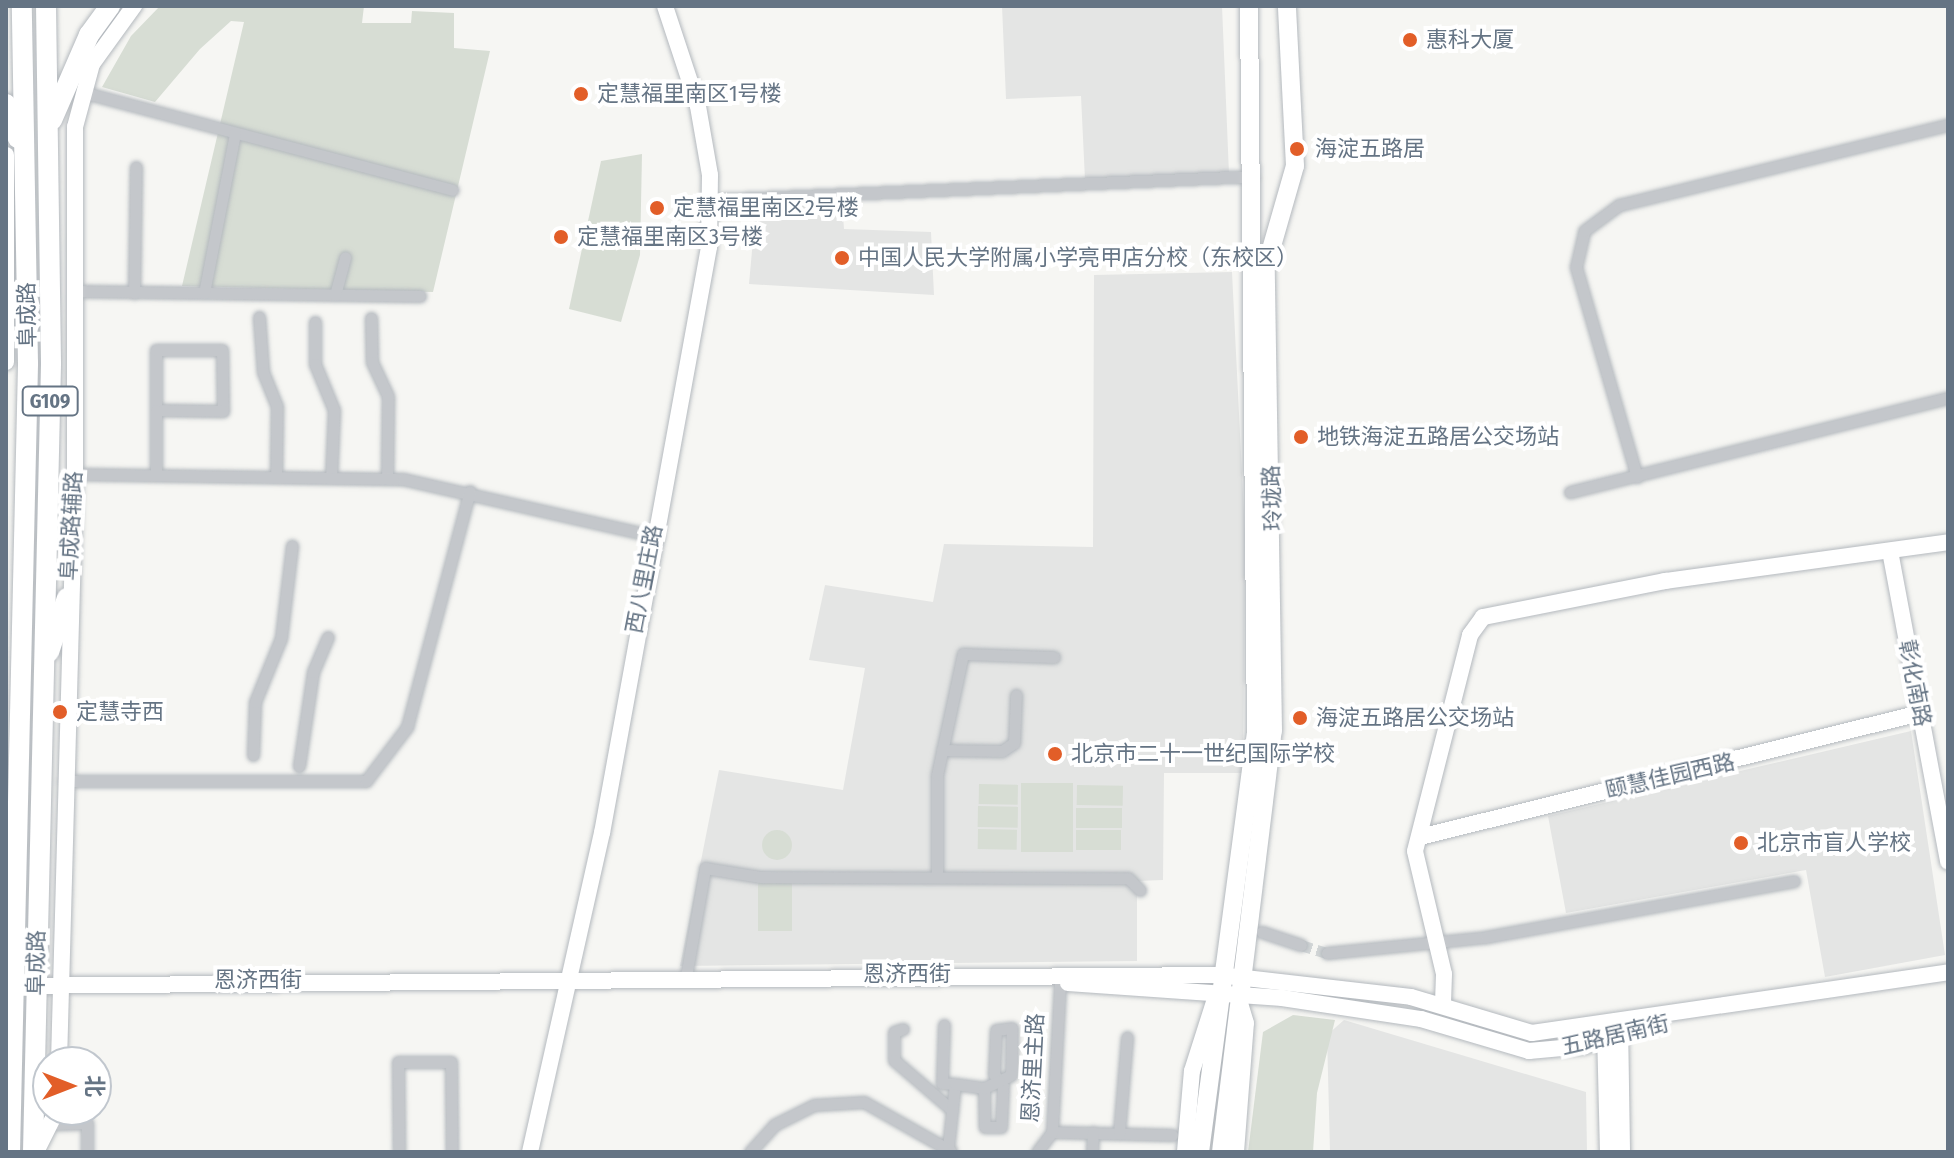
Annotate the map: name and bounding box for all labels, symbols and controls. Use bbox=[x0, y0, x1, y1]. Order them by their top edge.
place label: 惠科大厦 bbox=[1426, 27, 1514, 53]
marker: 惠科大厦 bbox=[1401, 31, 1419, 49]
place label: 定慧福里南区1号楼 bbox=[597, 81, 782, 107]
marker: 定慧福里南区1号楼 bbox=[572, 85, 590, 103]
place label: 海淀五路居 bbox=[1315, 136, 1425, 162]
marker: 海淀五路居 bbox=[1286, 138, 1308, 160]
place label: 定慧福里南区2号楼 bbox=[673, 195, 859, 221]
marker: 定慧福里南区2号楼 bbox=[648, 199, 666, 217]
place label: 定慧福里南区3号楼 bbox=[577, 224, 763, 250]
marker: 定慧福里南区3号楼 bbox=[552, 228, 570, 246]
place label: 中国人民大学附属小学亮甲店分校（东校区） bbox=[858, 245, 1298, 271]
marker: 中国人民大学附属小学亮甲店分校（东校区） bbox=[833, 249, 851, 267]
street label: 阜成路 bbox=[13, 282, 41, 348]
road number: G109 bbox=[20, 385, 80, 417]
place label: 地铁海淀五路居公交场站 bbox=[1317, 424, 1559, 450]
marker: 地铁海淀五路居公交场站 bbox=[1292, 428, 1310, 446]
street label: 玲珑路 bbox=[1258, 465, 1286, 531]
street label: 阜成路辅路 bbox=[55, 470, 87, 582]
street label: 西八里庄路 bbox=[621, 522, 667, 636]
street label: 彰化南路 bbox=[1894, 637, 1936, 729]
place label: 定慧寺西 bbox=[76, 699, 164, 725]
marker: 定慧寺西 bbox=[51, 703, 69, 721]
place label: 海淀五路居公交场站 bbox=[1316, 705, 1514, 731]
marker: 海淀五路居公交场站 bbox=[1291, 709, 1309, 727]
place label: 北京市二十一世纪国际学校 bbox=[1071, 741, 1335, 767]
marker: 北京市二十一世纪国际学校 bbox=[1046, 745, 1064, 763]
street label: 颐慧佳园西路 bbox=[1603, 748, 1737, 804]
place label: 北京市盲人学校 bbox=[1757, 830, 1911, 856]
marker: 北京市盲人学校 bbox=[1732, 834, 1750, 852]
street label: 阜成路 bbox=[22, 930, 50, 996]
street label: 恩济西街 bbox=[863, 961, 951, 987]
street label: 恩济西街 bbox=[214, 967, 302, 993]
street label: 五路居南街 bbox=[1558, 1010, 1672, 1060]
street label: 恩济里主路 bbox=[1017, 1012, 1049, 1124]
north arrow bbox=[32, 1046, 112, 1126]
text: 北 bbox=[81, 1075, 108, 1097]

